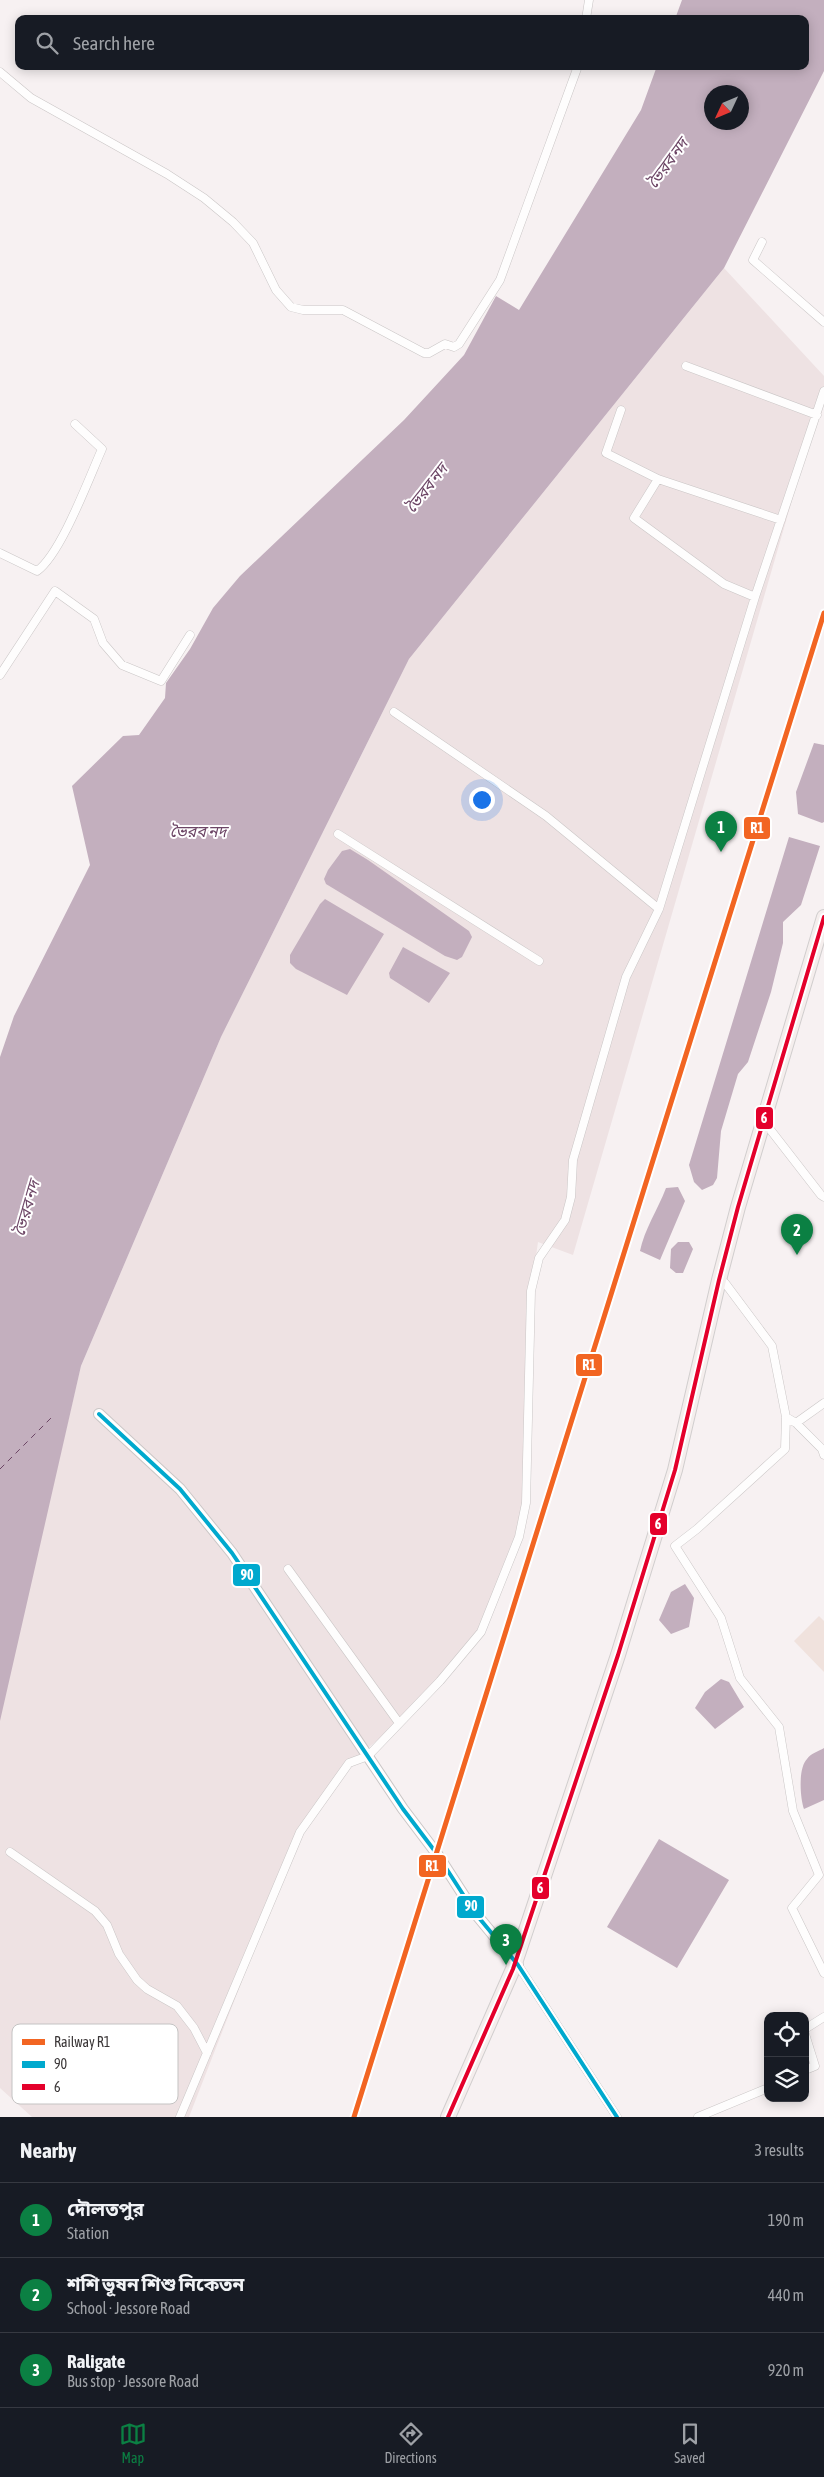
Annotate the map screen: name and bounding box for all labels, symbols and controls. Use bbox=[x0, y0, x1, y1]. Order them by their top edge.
search box bbox=[15, 15, 809, 70]
icon: search bbox=[33, 29, 61, 57]
text: Search here bbox=[73, 32, 155, 54]
north arrow bbox=[704, 85, 749, 130]
water label: ভৈরব নদ bbox=[643, 132, 693, 191]
water label: ভৈরব নদ bbox=[401, 458, 452, 516]
your location bbox=[469, 787, 495, 813]
pin: 1 bbox=[705, 811, 737, 852]
line badge: R1 bbox=[743, 816, 771, 840]
text: R1 bbox=[750, 820, 764, 836]
water label: ভৈরব নদ bbox=[170, 822, 230, 840]
line badge: 6 bbox=[755, 1106, 774, 1130]
text: 6 bbox=[761, 1110, 768, 1126]
water label: ভৈরব নদ bbox=[10, 1175, 43, 1238]
pin: 2 bbox=[781, 1214, 813, 1255]
line badge: R1 bbox=[575, 1353, 603, 1377]
text: R1 bbox=[582, 1357, 596, 1373]
line badge: 6 bbox=[649, 1512, 668, 1536]
text: 6 bbox=[655, 1516, 662, 1532]
line badge: 90 bbox=[232, 1563, 261, 1587]
text: 90 bbox=[240, 1567, 254, 1583]
line badge: R1 bbox=[418, 1854, 447, 1878]
text: R1 bbox=[425, 1858, 439, 1874]
line badge: 6 bbox=[531, 1876, 550, 1900]
text: 6 bbox=[537, 1880, 544, 1896]
line badge: 90 bbox=[456, 1895, 485, 1919]
text: 90 bbox=[464, 1898, 478, 1914]
pin: 3 bbox=[490, 1924, 522, 1965]
map controls bbox=[764, 2012, 809, 2102]
button: locate bbox=[764, 2012, 809, 2057]
legend bbox=[12, 2024, 178, 2104]
text: Railway R1 bbox=[54, 2034, 110, 2050]
text: 90 bbox=[54, 2056, 68, 2072]
button: layers bbox=[764, 2057, 809, 2102]
text: 6 bbox=[54, 2079, 61, 2095]
text: Nearby bbox=[20, 2138, 76, 2162]
text: 3 results bbox=[754, 2141, 804, 2159]
text: দৌলতপুর bbox=[67, 2198, 144, 2220]
text: 1 bbox=[32, 2211, 40, 2229]
text: 190 m bbox=[768, 2211, 804, 2229]
text: Station bbox=[67, 2224, 109, 2242]
text: শশি ভূষন শিশু নিকেতন bbox=[67, 2273, 244, 2295]
text: 2 bbox=[32, 2286, 40, 2304]
text: 440 m bbox=[768, 2286, 804, 2304]
text: School · Jessore Road bbox=[67, 2299, 190, 2317]
text: Raligate bbox=[67, 2350, 125, 2372]
text: 3 bbox=[32, 2361, 40, 2379]
text: 920 m bbox=[768, 2361, 804, 2379]
text: Bus stop · Jessore Road bbox=[67, 2372, 199, 2390]
tab: Map bbox=[119, 2420, 147, 2466]
tab: Directions bbox=[384, 2420, 437, 2466]
tab: Saved bbox=[674, 2420, 705, 2466]

